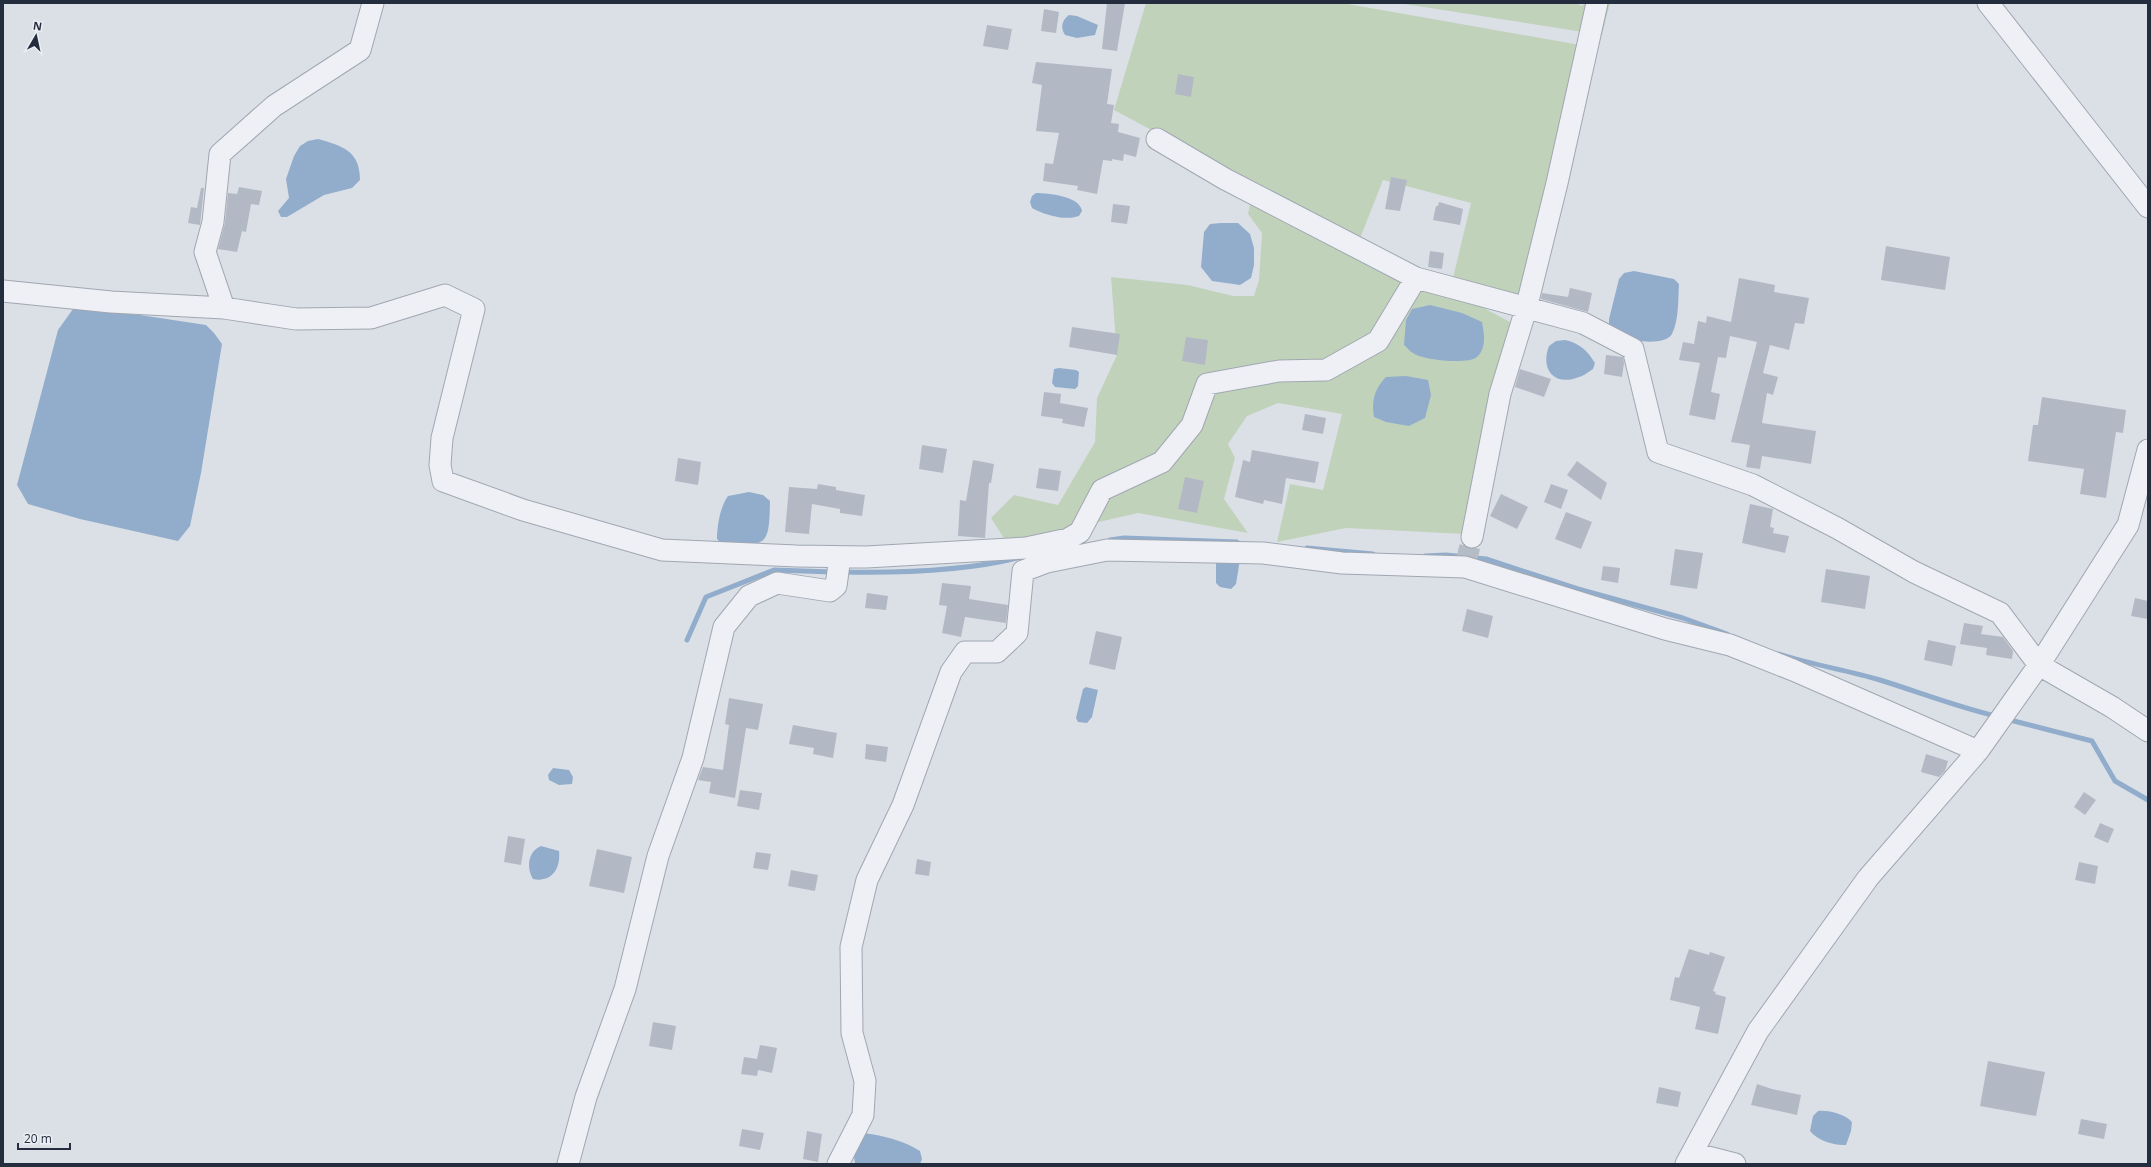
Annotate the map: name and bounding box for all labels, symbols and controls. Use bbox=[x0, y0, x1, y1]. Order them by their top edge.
north arrow bbox=[16, 16, 56, 56]
text: N bbox=[32, 18, 43, 34]
scale bar bbox=[18, 1125, 70, 1151]
text: 20 m bbox=[24, 1130, 52, 1147]

